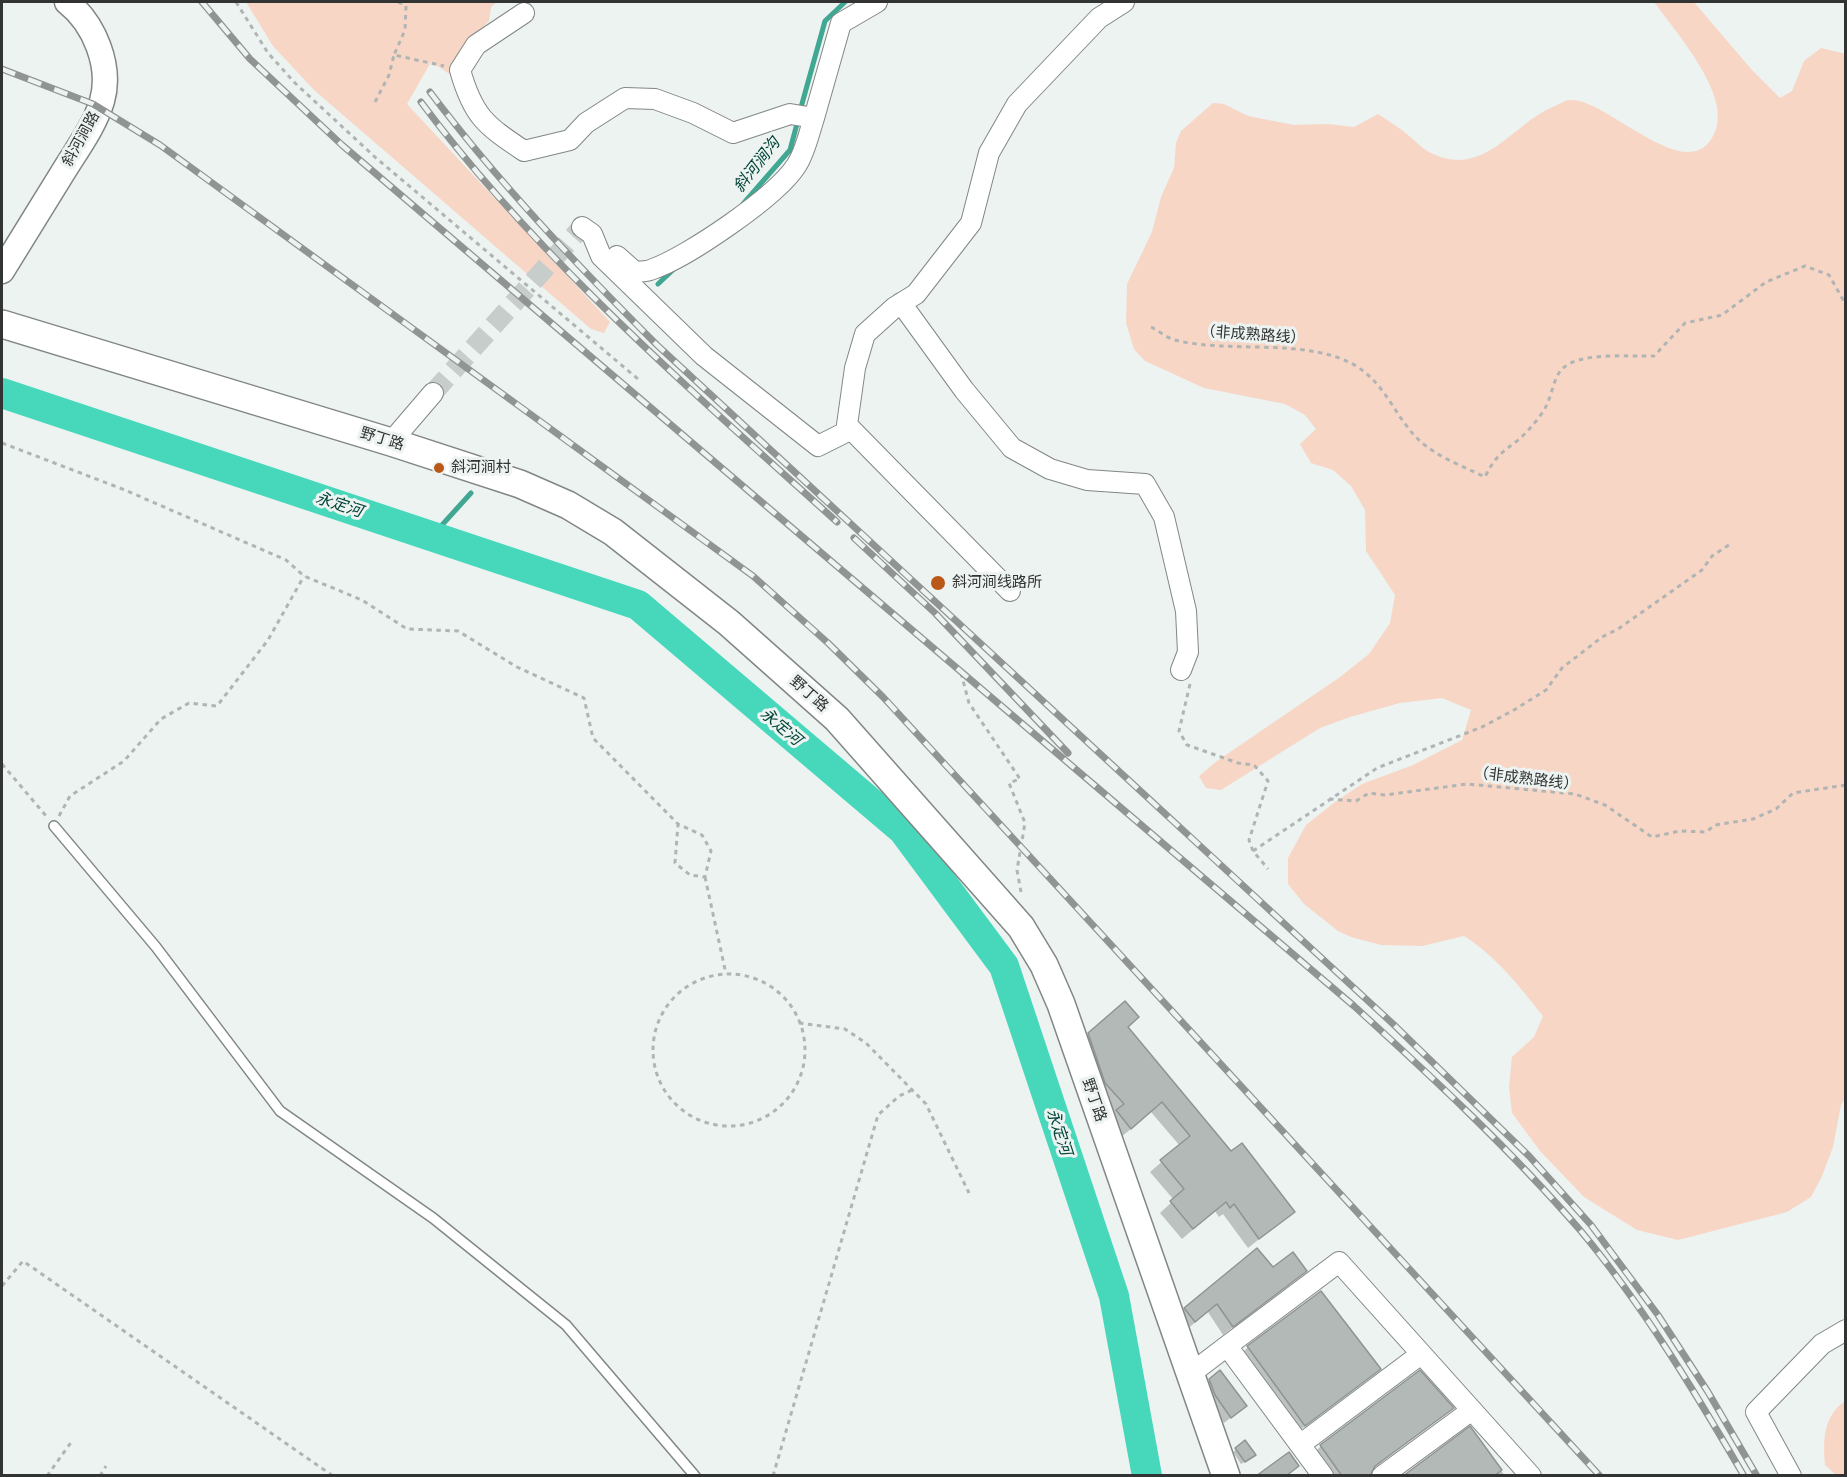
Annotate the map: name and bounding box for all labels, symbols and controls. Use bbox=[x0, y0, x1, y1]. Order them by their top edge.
street label: 斜河涧路 bbox=[59, 108, 103, 170]
water label: 斜河涧沟 bbox=[730, 134, 784, 196]
street label: （非成熟路线） bbox=[1200, 322, 1306, 348]
street label: 野丁路 bbox=[358, 424, 406, 454]
place label: 斜河涧村 bbox=[451, 459, 511, 477]
marker: 斜河涧村 bbox=[432, 461, 446, 475]
water label: 永定河 bbox=[313, 488, 365, 522]
marker: 斜河涧线路所 bbox=[929, 574, 947, 592]
place label: 斜河涧线路所 bbox=[952, 574, 1042, 592]
street label: 野丁路 bbox=[786, 672, 832, 716]
water label: 永定河 bbox=[756, 704, 806, 750]
street label: （非成熟路线） bbox=[1473, 764, 1579, 794]
street label: 野丁路 bbox=[1078, 1076, 1110, 1124]
water label: 永定河 bbox=[1042, 1106, 1076, 1158]

